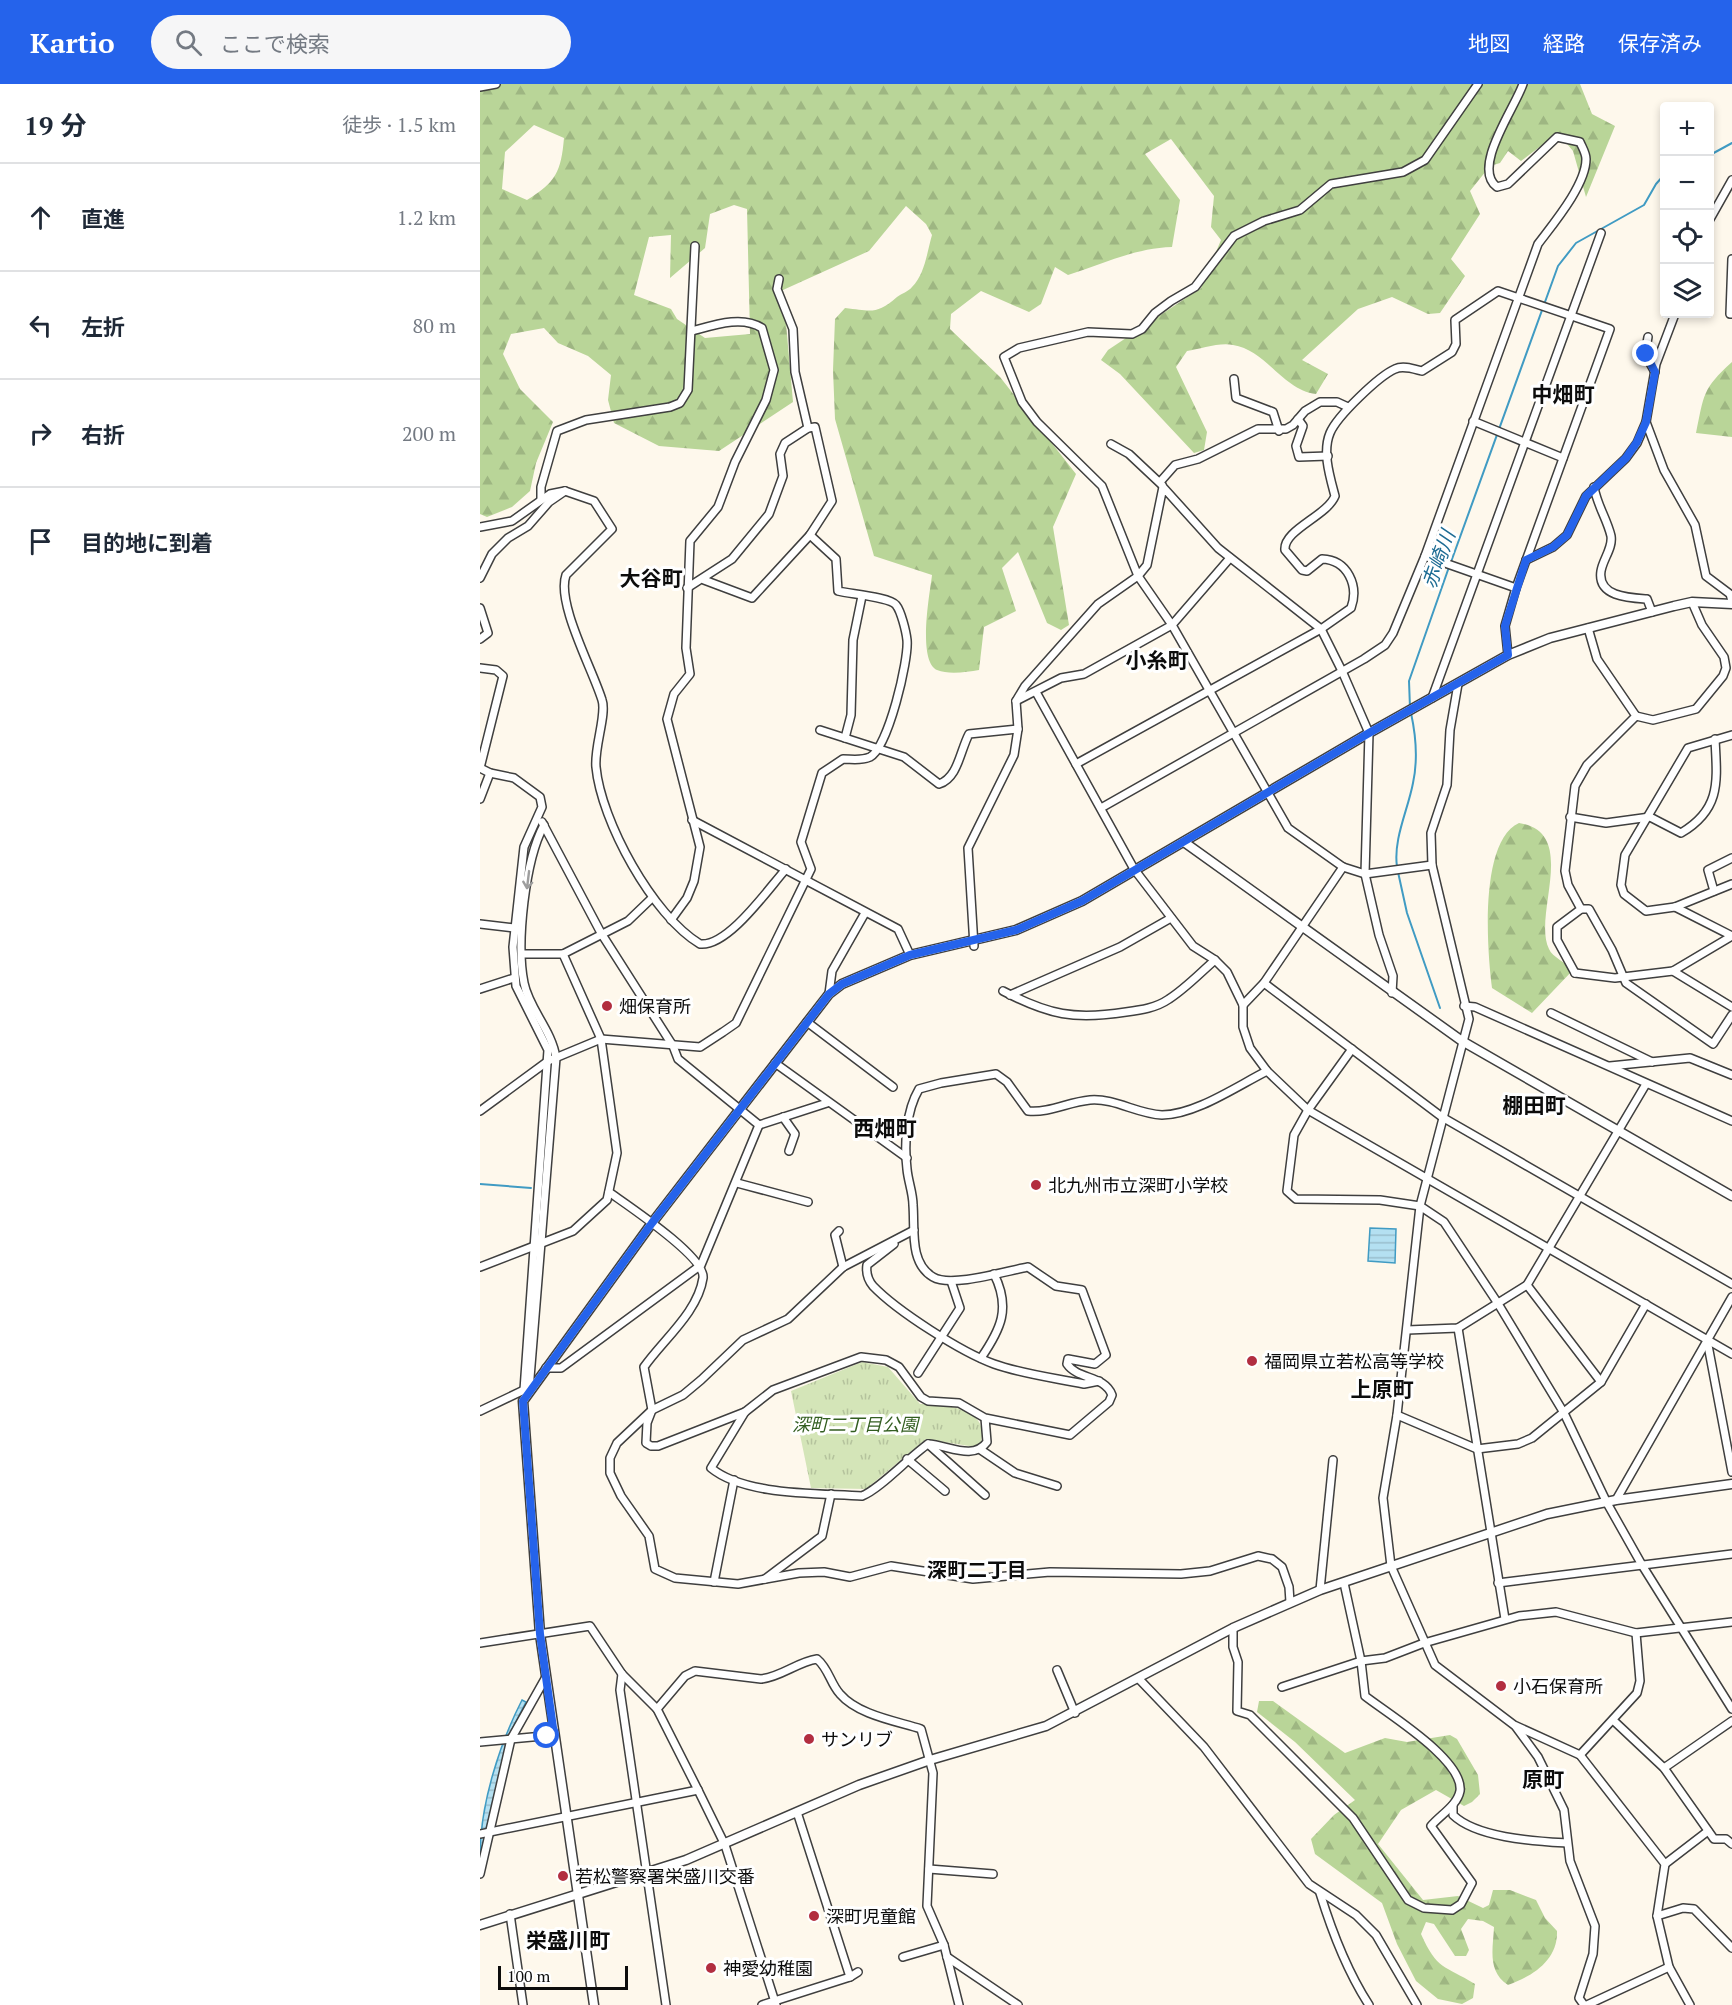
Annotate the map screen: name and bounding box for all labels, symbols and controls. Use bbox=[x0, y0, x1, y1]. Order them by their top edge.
search box bbox=[151, 15, 571, 69]
text: Kartio bbox=[30, 24, 115, 61]
icon: search bbox=[172, 26, 205, 59]
text: ここで検索 bbox=[220, 29, 330, 58]
text: 地図 bbox=[1468, 29, 1510, 57]
text: 経路 bbox=[1543, 29, 1585, 57]
text: 保存済み bbox=[1618, 29, 1702, 57]
map controls bbox=[1660, 102, 1714, 318]
button: + bbox=[1660, 102, 1714, 156]
text: 19 分 bbox=[24, 108, 86, 142]
text: 徒歩 · 1.5 km bbox=[342, 111, 456, 138]
button: − bbox=[1660, 156, 1714, 210]
icon: ahead bbox=[24, 201, 57, 234]
text: 直進 bbox=[81, 204, 125, 233]
text: 1.2 km bbox=[397, 204, 456, 231]
button: locate bbox=[1660, 210, 1714, 264]
button: layers bbox=[1660, 264, 1714, 318]
icon: left bbox=[24, 309, 57, 342]
text: 左折 bbox=[81, 312, 125, 341]
text: 80 m bbox=[413, 312, 456, 339]
route end bbox=[1632, 340, 1658, 366]
district label: 中畑町 bbox=[1532, 380, 1595, 408]
icon: right bbox=[24, 417, 57, 450]
text: 右折 bbox=[81, 420, 125, 449]
text: 200 m bbox=[402, 420, 456, 447]
water label: 赤崎川 bbox=[1415, 524, 1462, 592]
icon: arrive bbox=[24, 525, 57, 558]
text: 目的地に到着 bbox=[81, 528, 213, 557]
district label: 大谷町 bbox=[620, 564, 683, 592]
district label: 小糸町 bbox=[1126, 646, 1189, 674]
one-way arrow bbox=[522, 870, 533, 890]
place label: 畑保育所 bbox=[619, 994, 691, 1018]
marker: 畑保育所 bbox=[600, 999, 614, 1013]
district label: 棚田町 bbox=[1503, 1091, 1566, 1119]
district label: 西畑町 bbox=[854, 1114, 917, 1142]
place label: 北九州市立深町小学校 bbox=[1048, 1173, 1228, 1197]
marker: 北九州市立深町小学校 bbox=[1029, 1178, 1043, 1192]
place label: 福岡県立若松高等学校 bbox=[1264, 1349, 1444, 1373]
marker: 福岡県立若松高等学校 bbox=[1245, 1354, 1259, 1368]
district label: 上原町 bbox=[1351, 1375, 1414, 1403]
park label: 深町二丁目公園 bbox=[792, 1412, 921, 1436]
district label: 深町二丁目 bbox=[927, 1556, 1027, 1583]
place label: 小石保育所 bbox=[1513, 1674, 1603, 1698]
marker: 小石保育所 bbox=[1494, 1679, 1508, 1693]
route start bbox=[533, 1722, 559, 1748]
place label: サンリブ bbox=[821, 1727, 893, 1751]
marker: サンリブ bbox=[802, 1732, 816, 1746]
district label: 原町 bbox=[1522, 1765, 1564, 1793]
place label: 若松警察署栄盛川交番 bbox=[575, 1864, 755, 1888]
marker: 若松警察署栄盛川交番 bbox=[556, 1869, 570, 1883]
place label: 深町児童館 bbox=[826, 1904, 916, 1928]
marker: 深町児童館 bbox=[807, 1909, 821, 1923]
district label: 栄盛川町 bbox=[526, 1926, 610, 1954]
place label: 神愛幼稚園 bbox=[723, 1956, 813, 1980]
marker: 神愛幼稚園 bbox=[704, 1961, 718, 1975]
scale bar bbox=[498, 1963, 628, 1990]
text: 100 m bbox=[507, 1965, 550, 1987]

